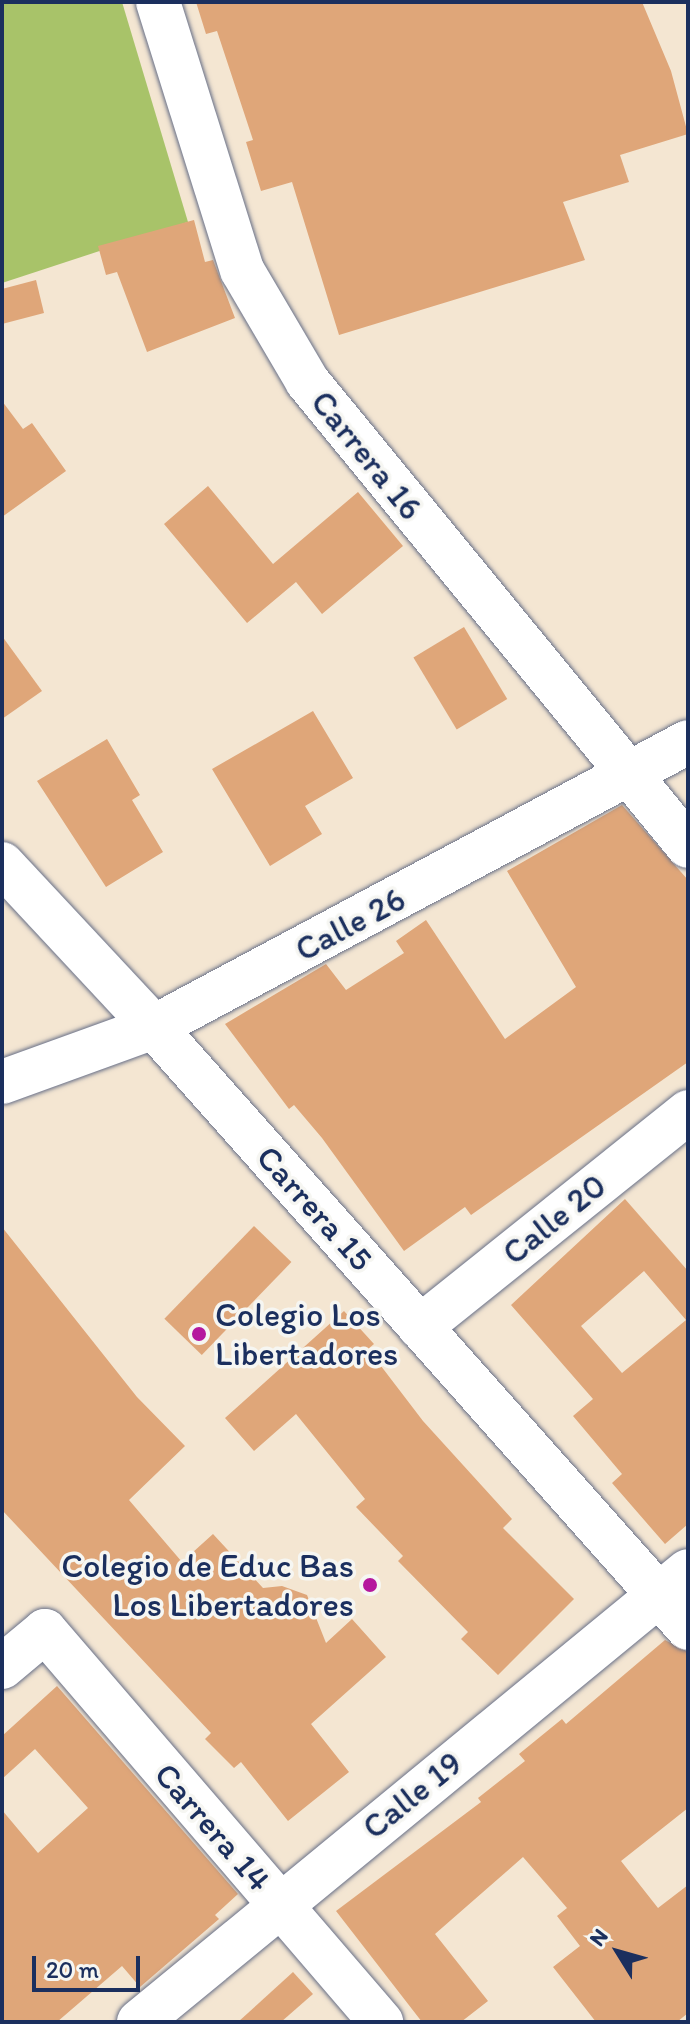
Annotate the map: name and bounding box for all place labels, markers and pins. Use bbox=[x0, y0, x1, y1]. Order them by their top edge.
place label: Colegio Los Libertadores bbox=[215, 1294, 398, 1374]
marker: Colegio Los Libertadores bbox=[190, 1325, 208, 1343]
place label: Colegio de Educ Bas Los Libertadores bbox=[61, 1545, 354, 1624]
marker: Colegio de Educ Bas Los Libertadores bbox=[361, 1576, 379, 1594]

